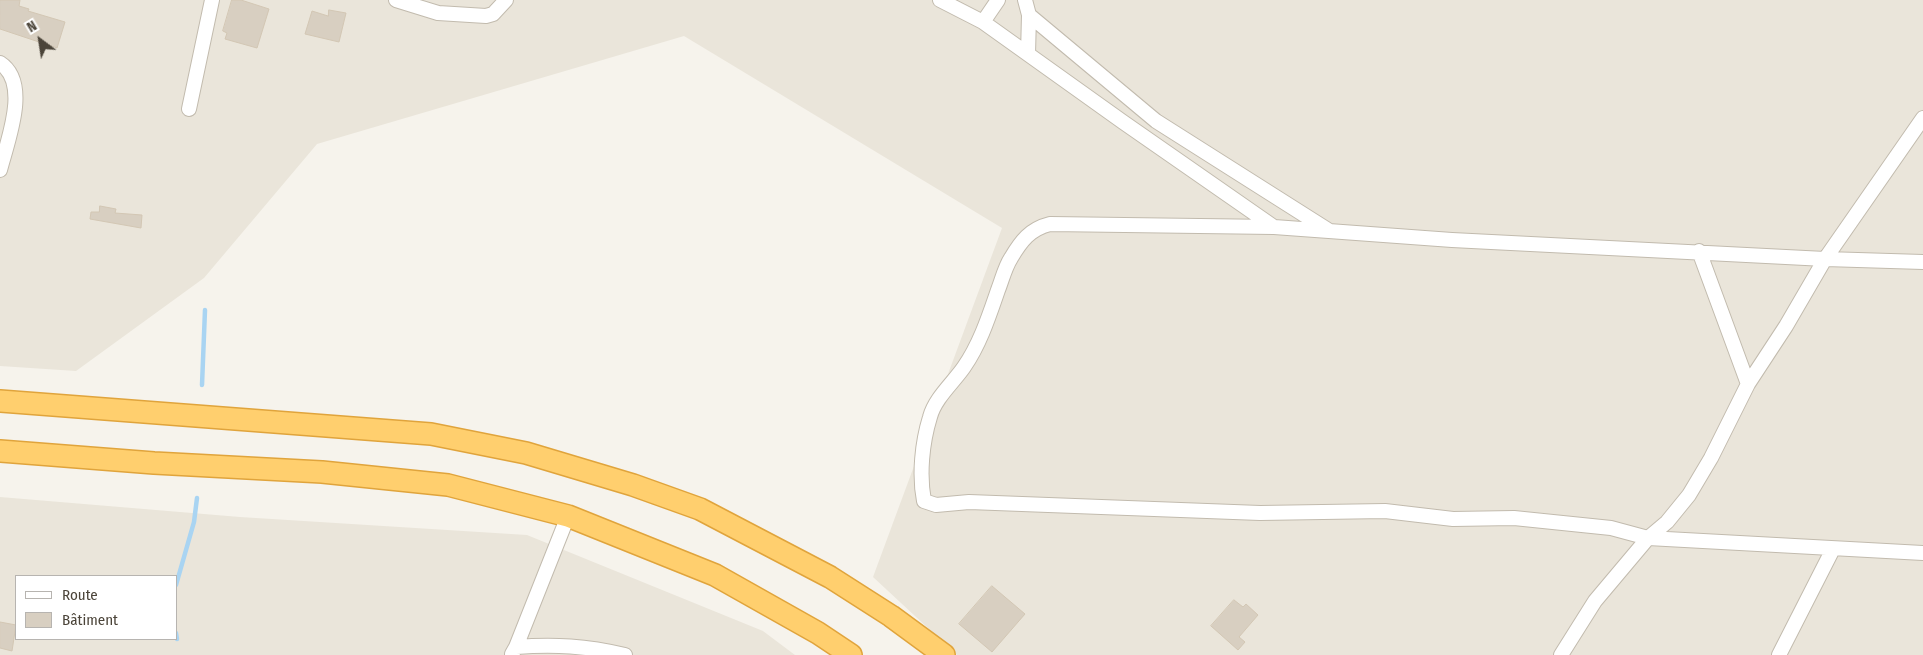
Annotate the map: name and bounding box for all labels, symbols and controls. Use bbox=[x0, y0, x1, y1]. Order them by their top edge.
north arrow bbox=[15, 15, 65, 65]
text: N bbox=[24, 17, 40, 36]
legend bbox=[15, 575, 178, 640]
text: Route bbox=[62, 586, 98, 604]
text: Bâtiment bbox=[62, 611, 118, 629]

